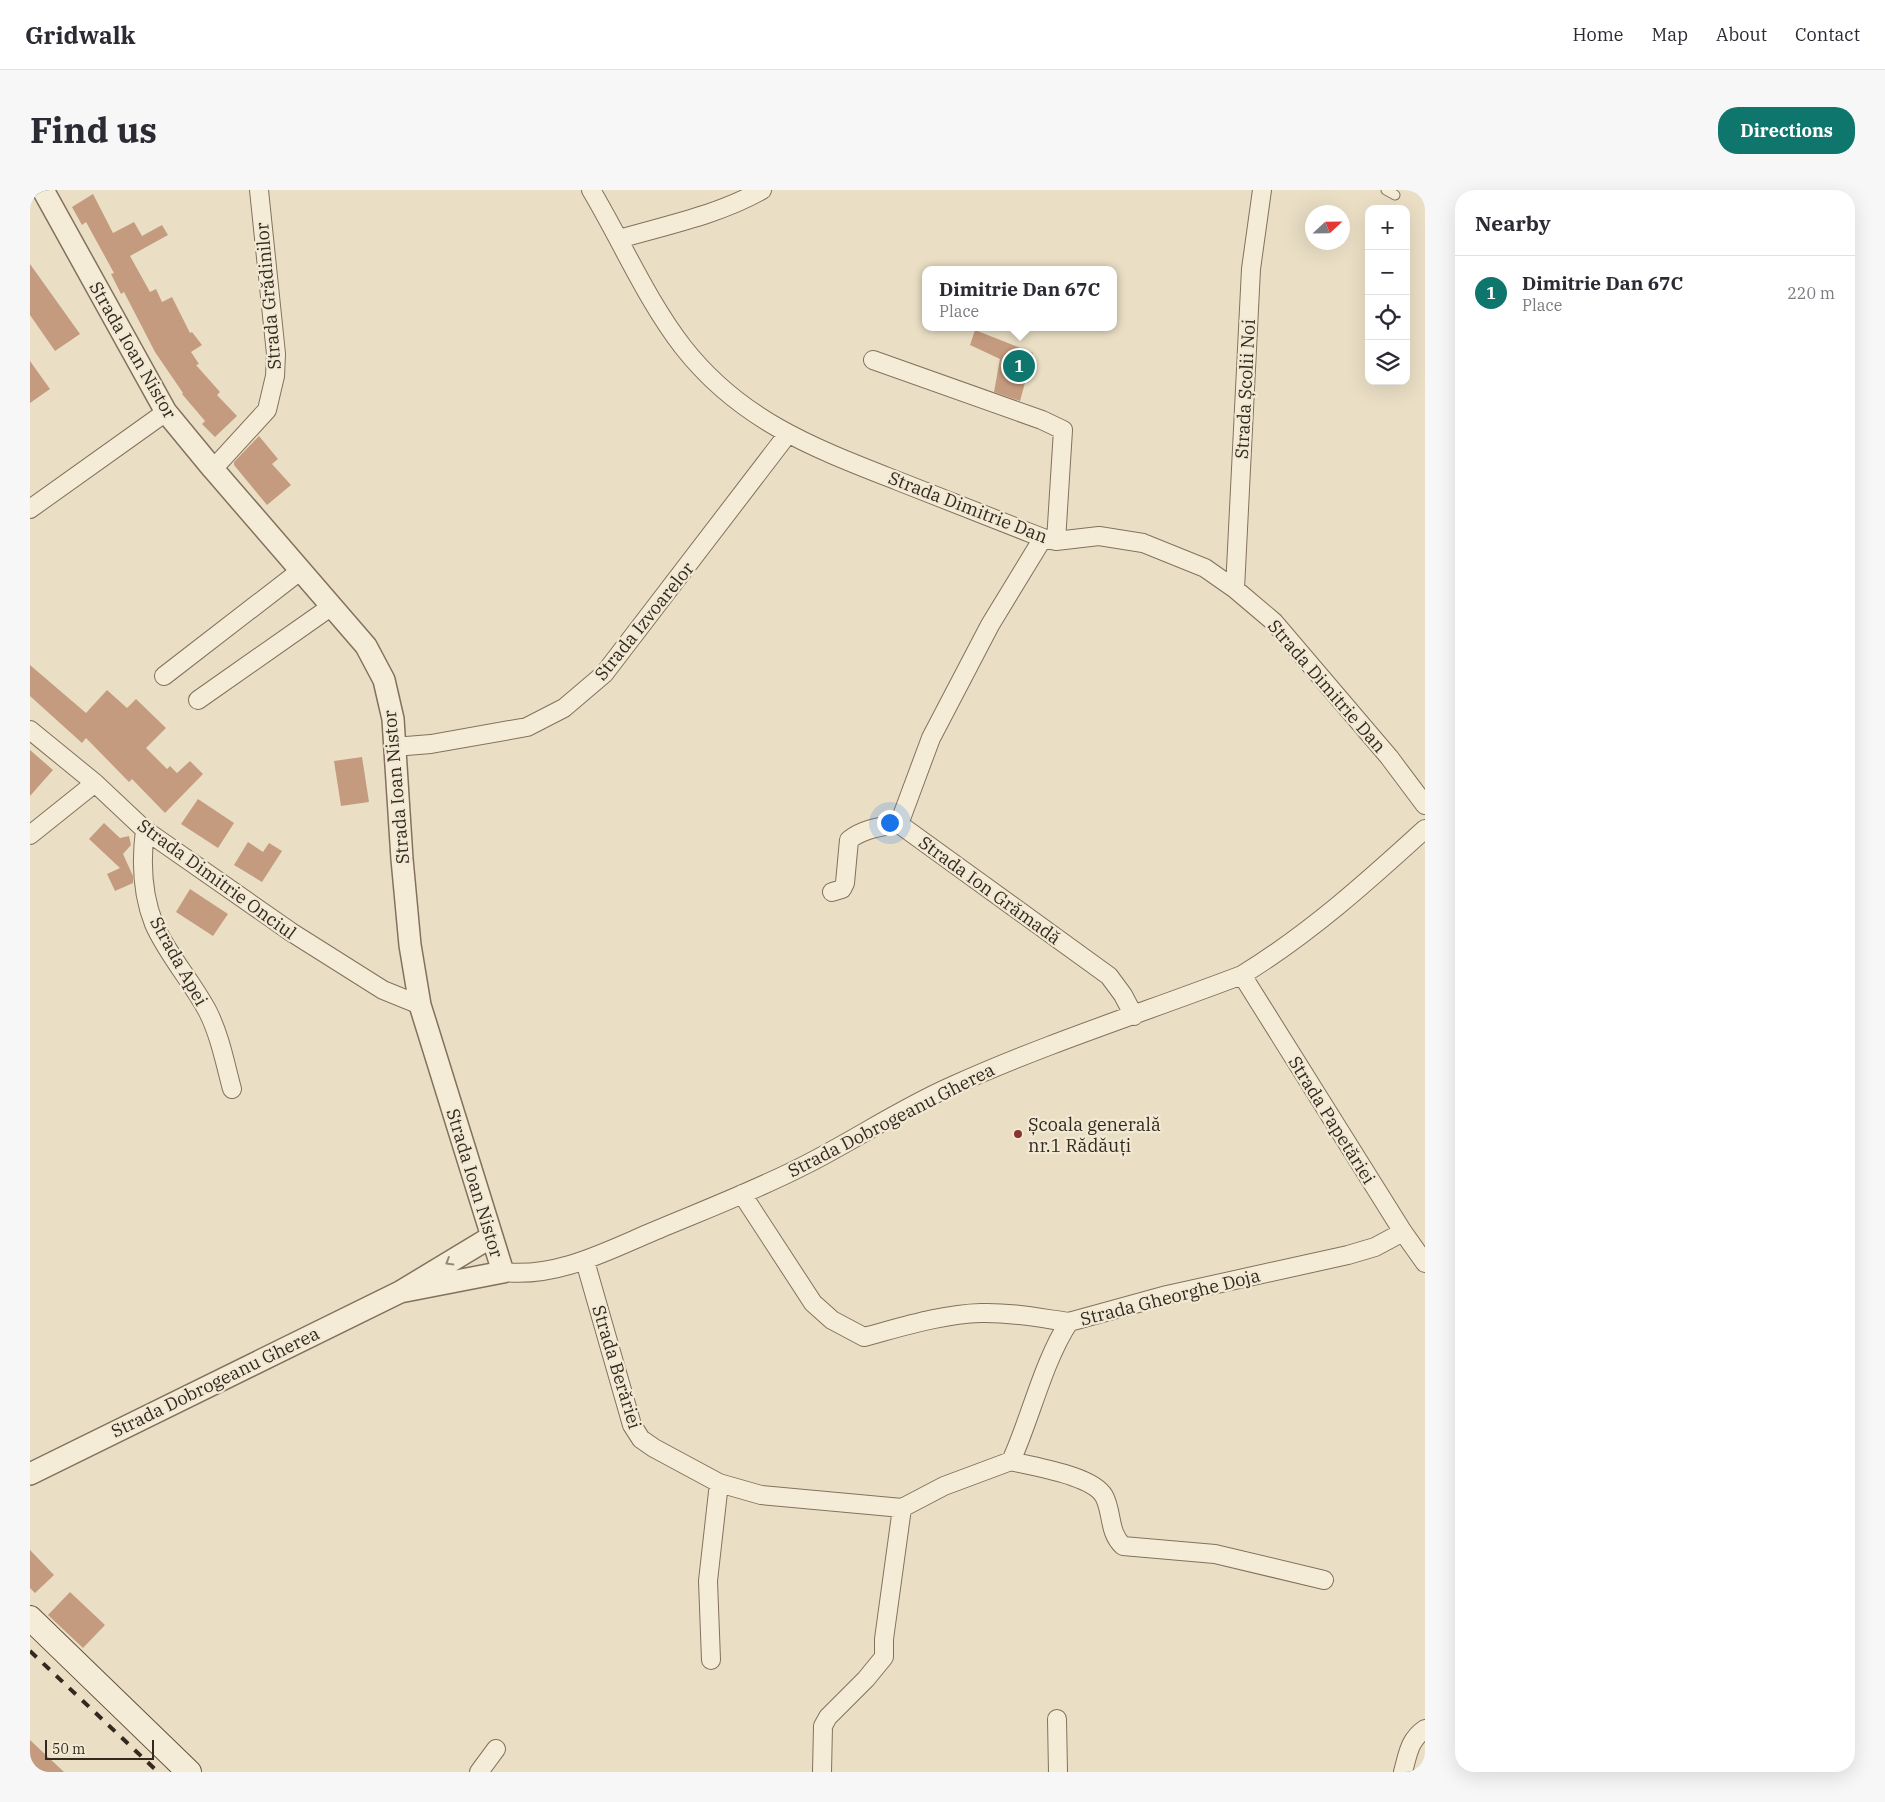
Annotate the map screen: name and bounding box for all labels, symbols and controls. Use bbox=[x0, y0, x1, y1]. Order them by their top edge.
text: Gridwalk bbox=[25, 19, 135, 51]
text: Home bbox=[1572, 23, 1624, 46]
text: Map bbox=[1652, 23, 1688, 46]
text: About bbox=[1716, 23, 1767, 46]
text: Contact bbox=[1795, 23, 1860, 46]
text: Find us bbox=[30, 107, 157, 153]
button: Directions bbox=[1718, 107, 1855, 154]
north arrow bbox=[1305, 205, 1350, 250]
map controls bbox=[1365, 205, 1410, 385]
button: + bbox=[1365, 205, 1410, 250]
text: Nearby bbox=[1475, 209, 1551, 237]
street label: Strada Grădinilor bbox=[250, 221, 286, 371]
button: − bbox=[1365, 250, 1410, 295]
popup bbox=[922, 266, 1117, 331]
text: Dimitrie Dan 67C bbox=[1522, 271, 1683, 295]
street label: Strada Ioan Nistor bbox=[84, 277, 182, 423]
text: Dimitrie Dan 67C bbox=[939, 277, 1100, 301]
text: 1 bbox=[1486, 283, 1496, 303]
text: 220 m bbox=[1787, 283, 1835, 303]
button: locate bbox=[1365, 295, 1410, 340]
text: Place bbox=[1522, 295, 1562, 315]
text: Place bbox=[939, 301, 979, 321]
street label: Strada Școlii Noi bbox=[1230, 318, 1260, 460]
button: layers bbox=[1365, 340, 1410, 385]
pin: 1 bbox=[1003, 347, 1035, 385]
street label: Strada Dimitrie Dan bbox=[885, 466, 1051, 548]
street label: Strada Izvoarelor bbox=[589, 557, 699, 685]
street label: Strada Dimitrie Dan bbox=[1263, 615, 1391, 757]
street label: Strada Ioan Nistor bbox=[378, 709, 414, 865]
your location bbox=[877, 810, 903, 836]
street label: Strada Dimitrie Onciul bbox=[133, 814, 301, 944]
street label: Strada Ion Grămadă bbox=[914, 831, 1066, 949]
street label: Strada Apei bbox=[145, 912, 213, 1010]
street label: Strada Papetăriei bbox=[1283, 1052, 1381, 1188]
street label: Strada Dobrogeanu Gherea bbox=[784, 1058, 998, 1182]
street label: Strada Ioan Nistor bbox=[441, 1106, 509, 1260]
place label: Școala generală nr.1 Rădăuți bbox=[1028, 1113, 1161, 1157]
marker: Școala generală nr.1 Rădăuți bbox=[1012, 1128, 1024, 1140]
one-way arrow bbox=[446, 1256, 455, 1266]
street label: Strada Gheorghe Doja bbox=[1078, 1263, 1263, 1330]
street label: Strada Berăriei bbox=[587, 1302, 647, 1432]
street label: Strada Dobrogeanu Gherea bbox=[107, 1321, 323, 1443]
scale bar bbox=[45, 1737, 154, 1760]
text: 50 m bbox=[52, 1740, 85, 1758]

